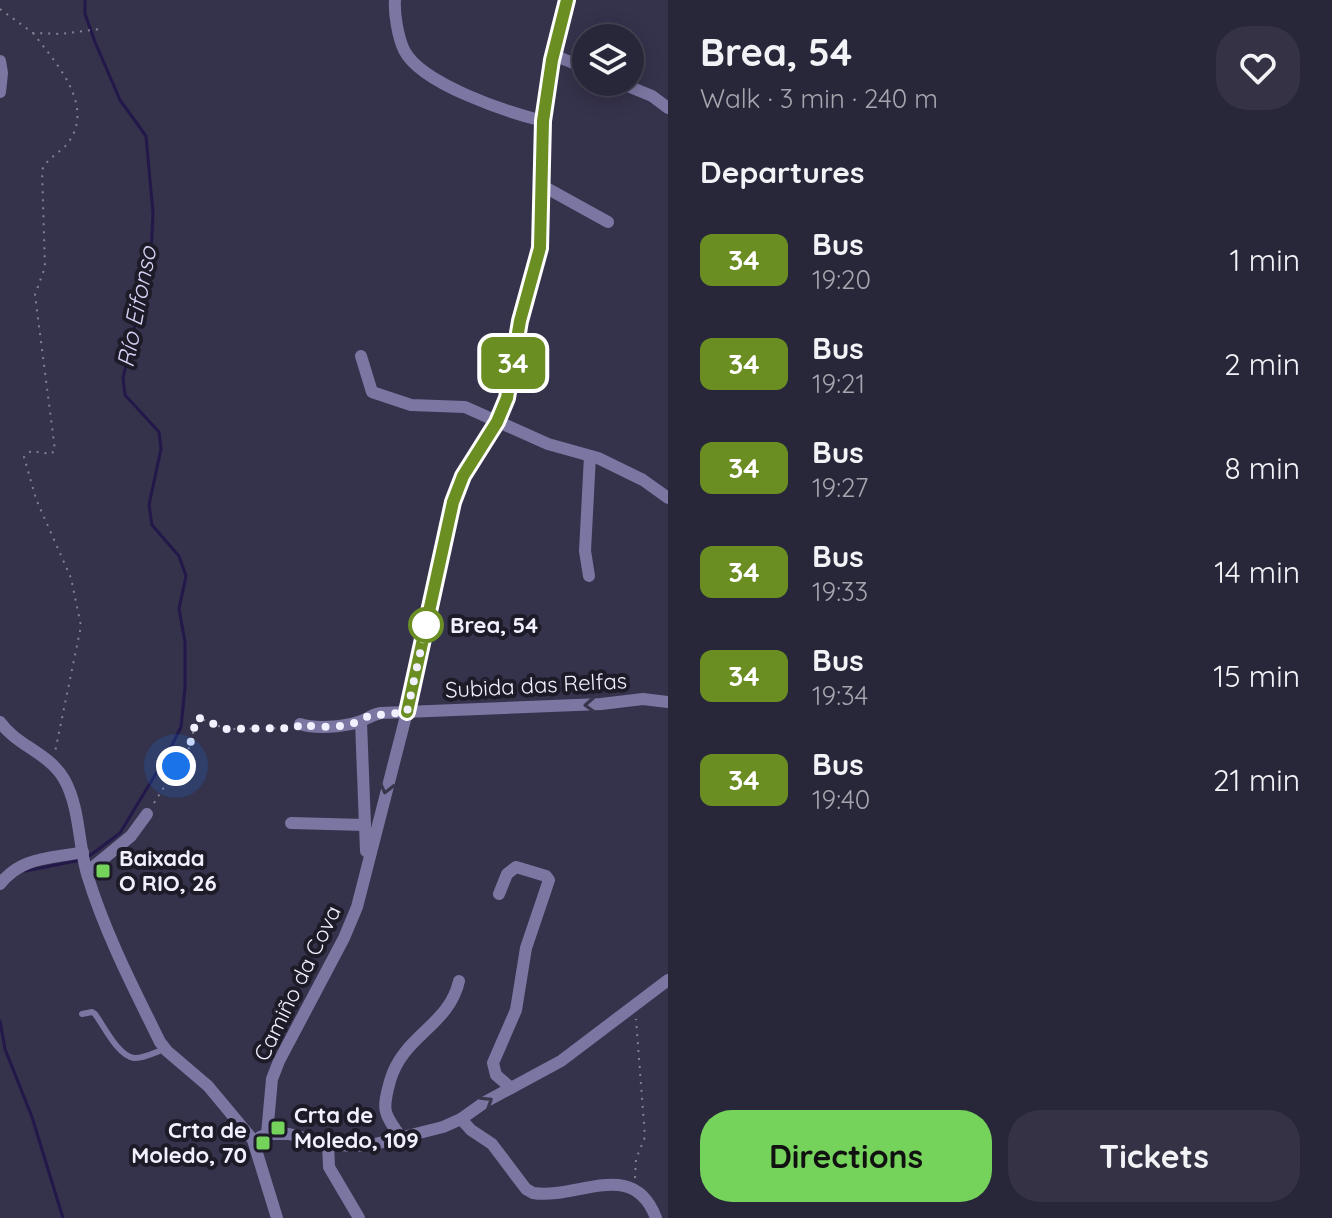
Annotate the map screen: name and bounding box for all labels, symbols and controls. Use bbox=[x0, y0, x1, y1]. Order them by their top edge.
map controls bbox=[572, 24, 644, 96]
button: layers bbox=[572, 24, 644, 96]
button: heart bbox=[1216, 26, 1300, 110]
text: Brea, 54 bbox=[700, 28, 852, 76]
text: Walk · 3 min · 240 m bbox=[700, 82, 938, 115]
text: Departures bbox=[700, 153, 865, 191]
text: Bus bbox=[812, 225, 864, 263]
text: 1 min bbox=[1230, 241, 1300, 279]
water label: Río Eifonso bbox=[110, 242, 163, 370]
text: 34 bbox=[728, 242, 760, 277]
text: 19:20 bbox=[812, 263, 871, 296]
text: Bus bbox=[812, 329, 864, 367]
line badge: 34 bbox=[477, 337, 549, 389]
text: 34 bbox=[497, 345, 529, 380]
text: 2 min bbox=[1224, 345, 1300, 383]
text: 34 bbox=[728, 346, 760, 381]
text: 19:21 bbox=[812, 367, 865, 400]
text: Bus bbox=[812, 433, 864, 471]
text: 8 min bbox=[1224, 449, 1300, 487]
text: 34 bbox=[728, 450, 760, 485]
text: 19:27 bbox=[812, 471, 868, 504]
text: Bus bbox=[812, 537, 864, 575]
text: 14 min bbox=[1214, 553, 1300, 591]
text: 34 bbox=[728, 554, 760, 589]
text: 19:33 bbox=[812, 575, 868, 608]
marker: Brea, 54 bbox=[409, 608, 443, 642]
place label: Brea, 54 bbox=[450, 611, 538, 639]
text: Bus bbox=[812, 641, 864, 679]
text: 15 min bbox=[1213, 657, 1300, 695]
text: 34 bbox=[728, 658, 760, 693]
street label: Subida das Relfas bbox=[444, 666, 628, 704]
text: 19:34 bbox=[812, 679, 868, 712]
one-way arrow bbox=[583, 696, 596, 713]
text: Bus bbox=[812, 745, 864, 783]
your location bbox=[156, 746, 196, 786]
text: 21 min bbox=[1213, 761, 1300, 799]
text: 34 bbox=[728, 762, 760, 797]
one-way arrow bbox=[378, 780, 395, 794]
text: 19:40 bbox=[812, 783, 870, 816]
place label: Baixada O RIO, 26 bbox=[119, 844, 217, 897]
marker: Baixada O RIO, 26 bbox=[94, 862, 112, 880]
street label: Camiño da Cova bbox=[247, 901, 347, 1065]
one-way arrow bbox=[478, 1096, 493, 1111]
place label: Crta de Moledo, 109 bbox=[294, 1101, 419, 1154]
button: Directions bbox=[700, 1110, 992, 1202]
button: Tickets bbox=[1008, 1110, 1300, 1202]
place label: Crta de Moledo, 70 bbox=[131, 1116, 247, 1169]
marker: Crta de Moledo, 109 bbox=[269, 1119, 287, 1137]
marker: Crta de Moledo, 70 bbox=[254, 1134, 272, 1152]

